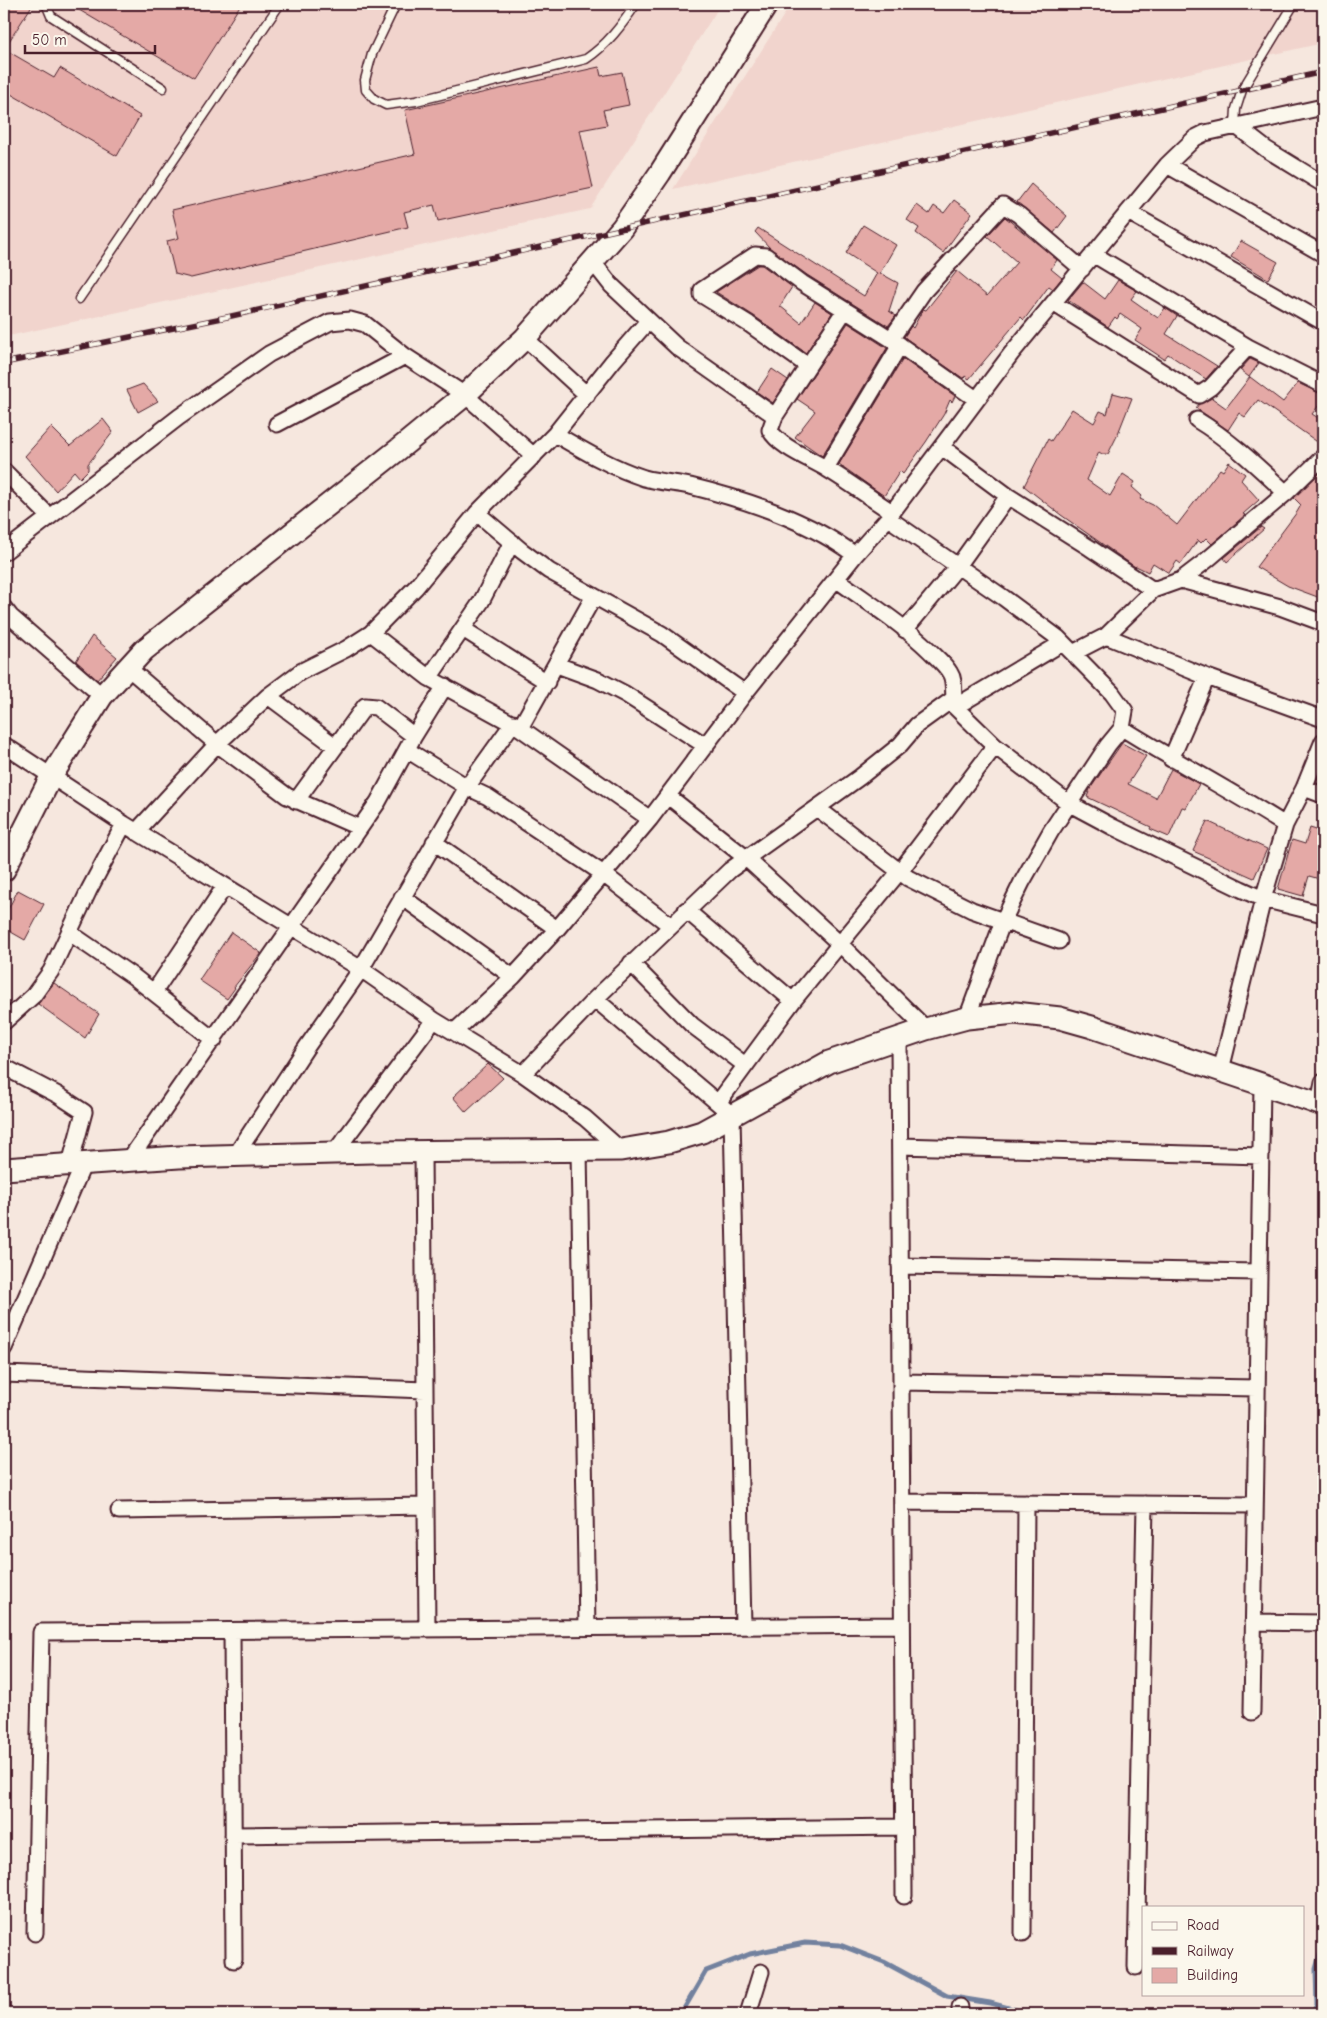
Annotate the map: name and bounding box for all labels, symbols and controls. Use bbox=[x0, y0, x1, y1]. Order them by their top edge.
scale bar bbox=[25, 22, 155, 54]
text: 50 m bbox=[32, 31, 67, 49]
legend bbox=[1142, 1906, 1304, 1996]
text: Road bbox=[1187, 1916, 1219, 1934]
text: Railway bbox=[1187, 1942, 1234, 1960]
text: Building bbox=[1187, 1966, 1238, 1984]

